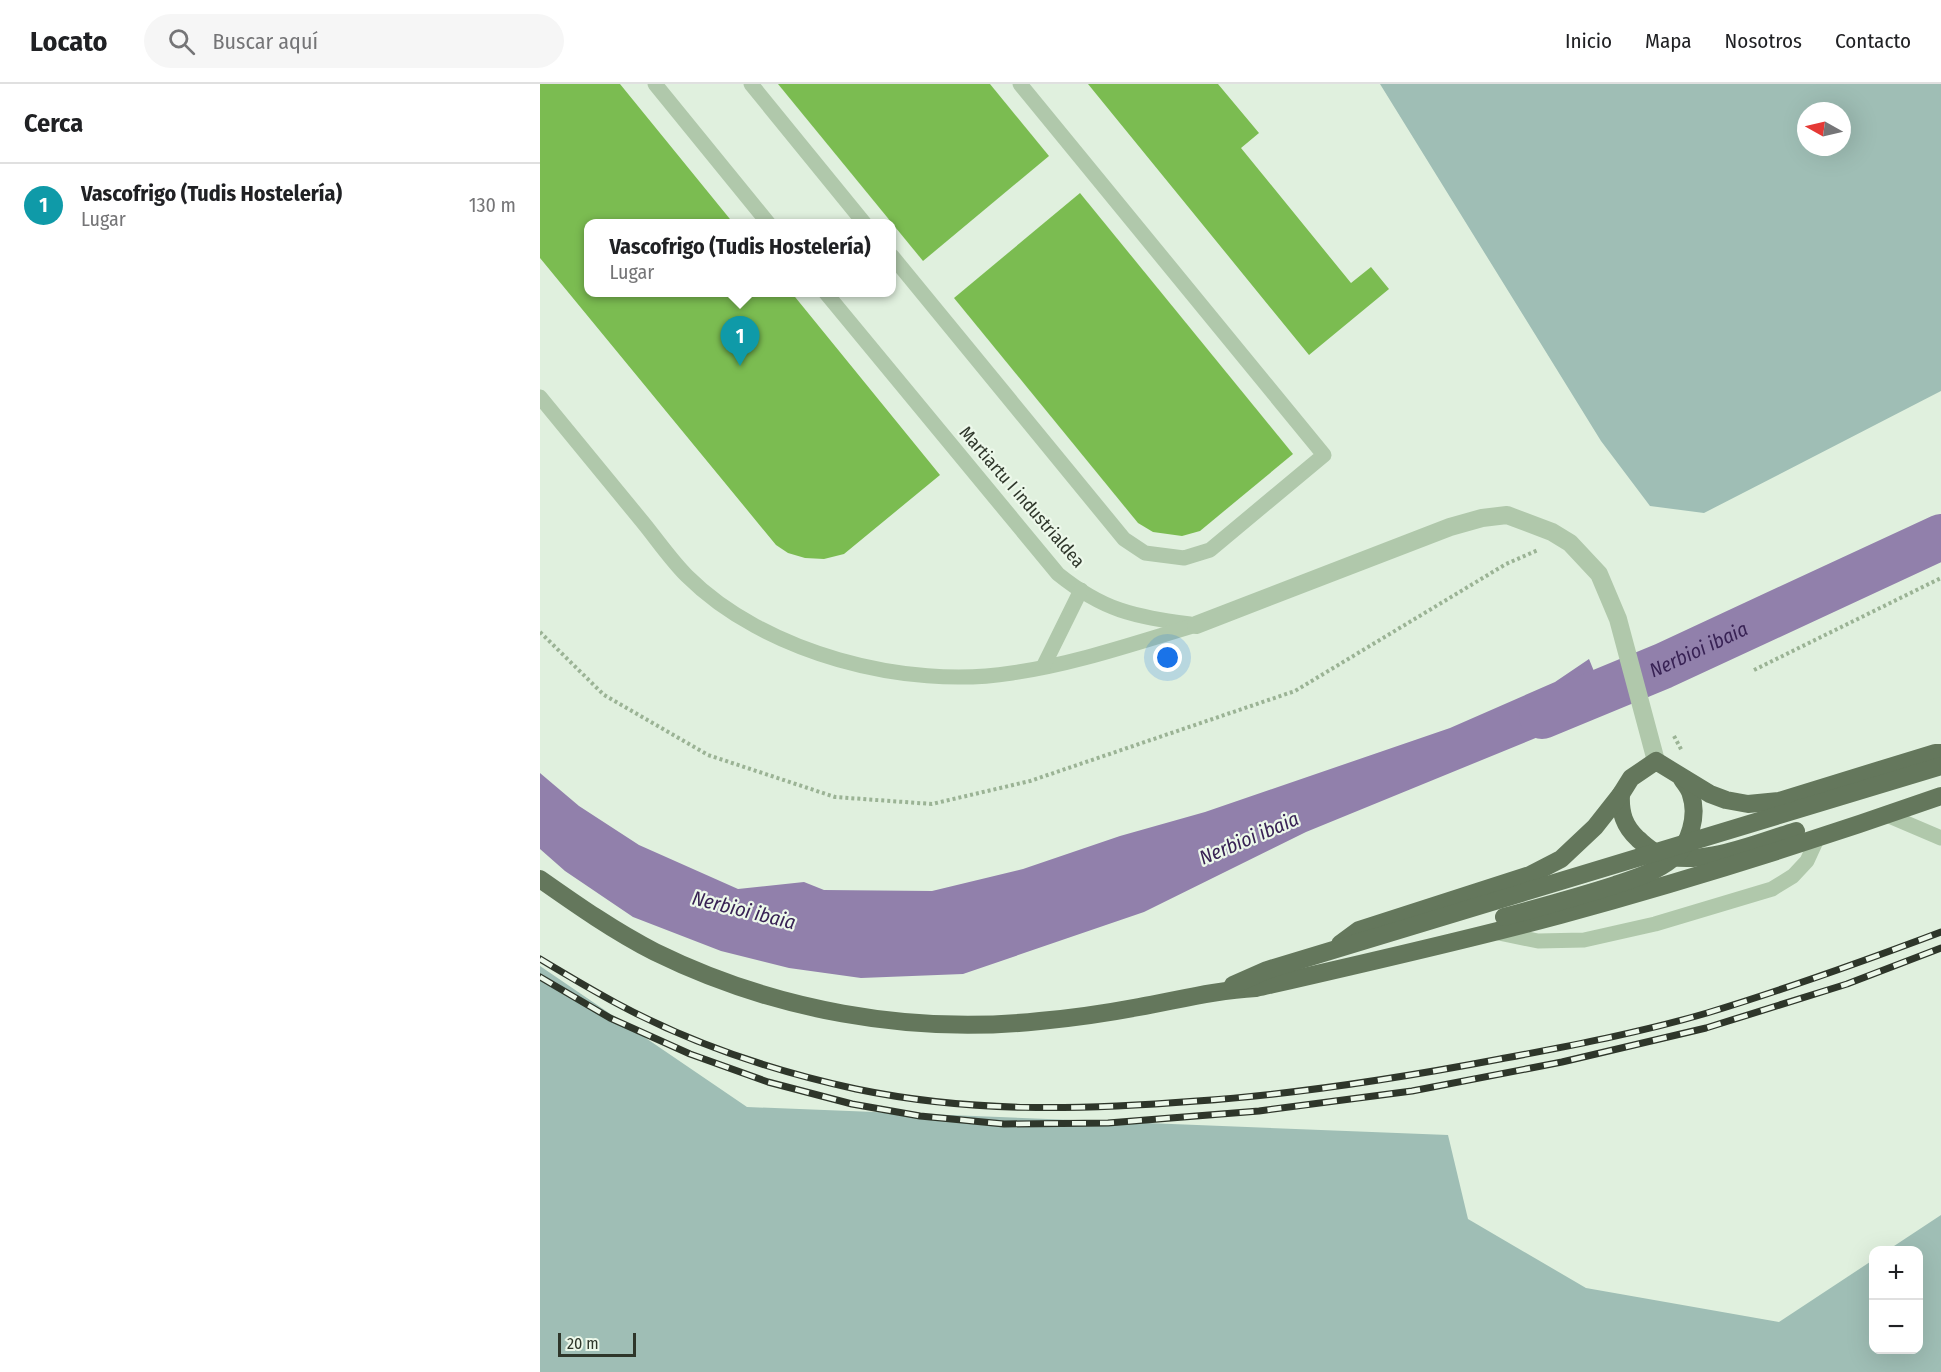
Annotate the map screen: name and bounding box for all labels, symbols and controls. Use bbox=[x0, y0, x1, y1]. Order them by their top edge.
search box bbox=[144, 14, 564, 68]
text: Locato bbox=[30, 25, 108, 58]
icon: search bbox=[165, 25, 198, 58]
text: Buscar aquí bbox=[213, 28, 318, 55]
text: Inicio bbox=[1565, 28, 1612, 54]
text: Mapa bbox=[1645, 28, 1692, 54]
text: Nosotros bbox=[1725, 28, 1802, 54]
text: Contacto bbox=[1835, 28, 1911, 54]
north arrow bbox=[1797, 102, 1851, 156]
text: Cerca bbox=[24, 108, 83, 139]
text: Vascofrigo (Tudis Hostelería) bbox=[81, 180, 342, 207]
text: 1 bbox=[39, 193, 48, 217]
text: 130 m bbox=[469, 193, 516, 217]
text: Lugar bbox=[81, 207, 126, 231]
popup bbox=[584, 219, 896, 297]
text: Vascofrigo (Tudis Hostelería) bbox=[609, 233, 871, 260]
text: Lugar bbox=[609, 260, 654, 284]
pin: 1 bbox=[720, 316, 760, 366]
street label: Martiartu I industrialdea bbox=[955, 422, 1089, 572]
water label: Nerbioi ibaia bbox=[1646, 616, 1751, 682]
your location bbox=[1153, 643, 1182, 672]
water label: Nerbioi ibaia bbox=[1196, 806, 1302, 870]
water label: Nerbioi ibaia bbox=[690, 886, 798, 934]
map controls bbox=[1869, 1246, 1923, 1354]
button: + bbox=[1869, 1246, 1923, 1300]
button: − bbox=[1869, 1300, 1923, 1354]
scale bar bbox=[558, 1330, 636, 1358]
text: 20 m bbox=[567, 1334, 598, 1353]

